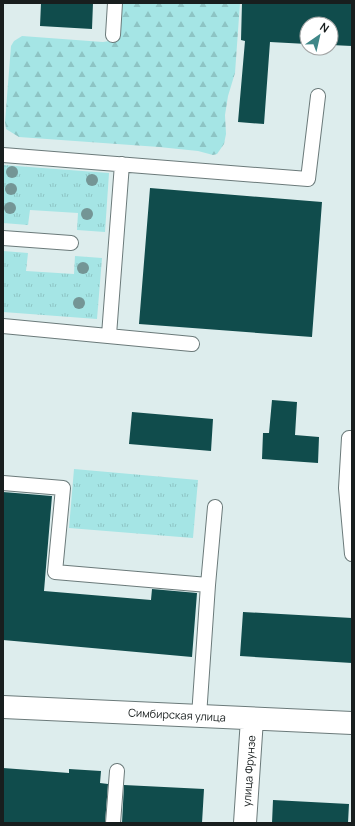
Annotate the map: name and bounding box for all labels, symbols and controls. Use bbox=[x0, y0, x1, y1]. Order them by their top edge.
north arrow bbox=[299, 16, 339, 56]
text: N bbox=[317, 19, 332, 36]
street label: Симбирская улица bbox=[128, 704, 226, 725]
street label: улица Фрунзе bbox=[239, 734, 259, 807]

